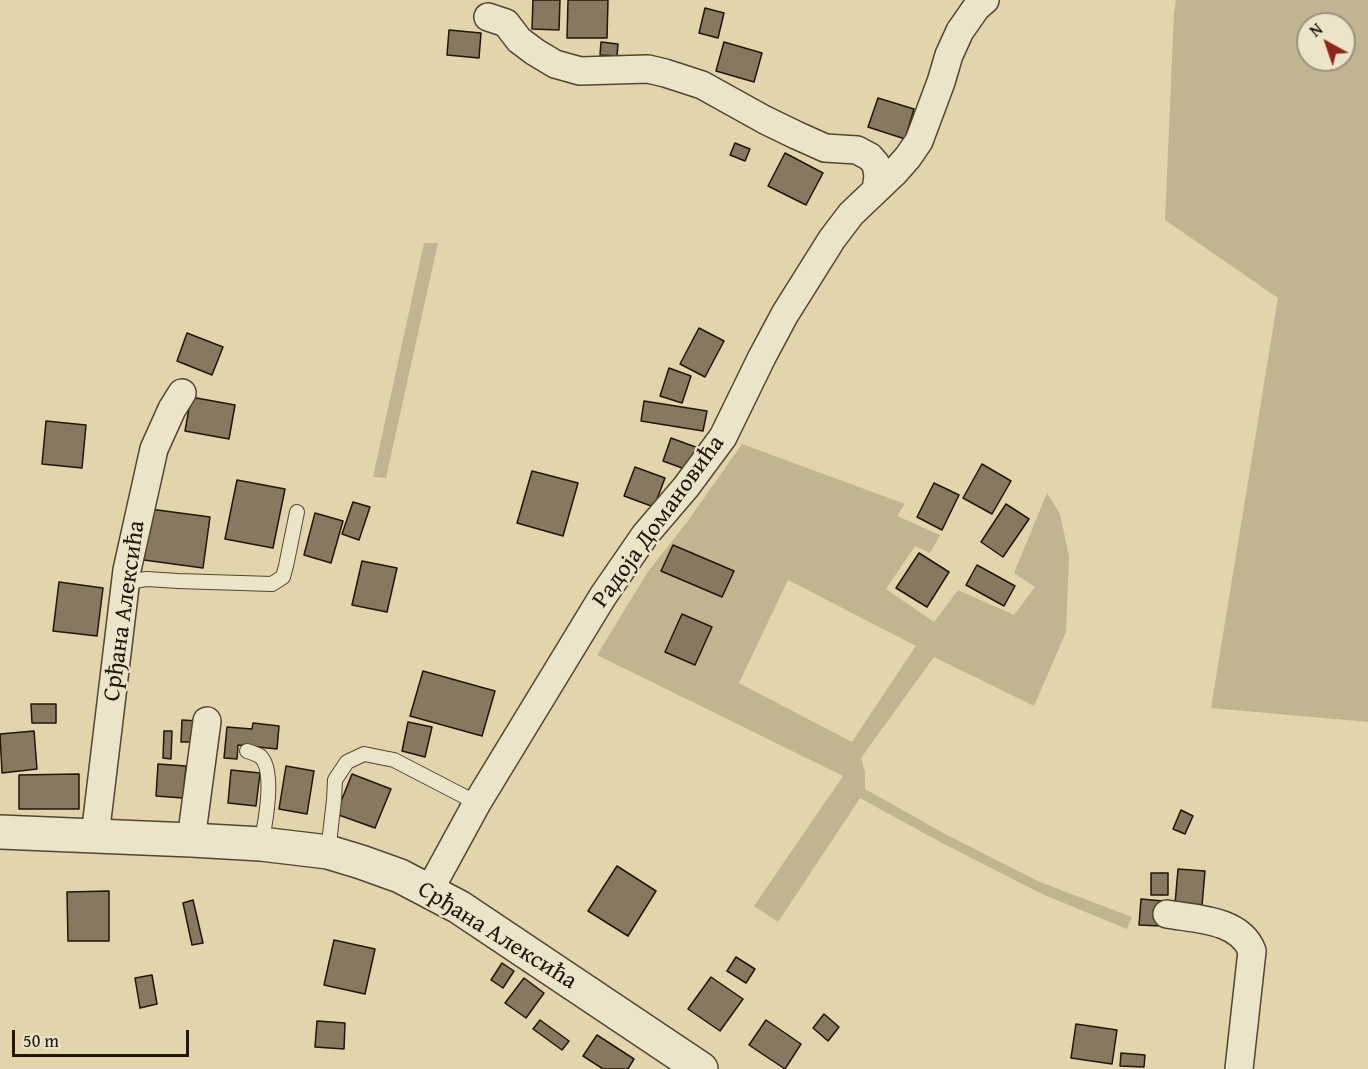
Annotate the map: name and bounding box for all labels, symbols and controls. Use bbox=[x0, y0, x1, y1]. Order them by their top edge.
north arrow bbox=[1296, 12, 1356, 72]
text: N bbox=[1304, 17, 1328, 42]
street label: Радоја Домановића bbox=[587, 430, 731, 614]
street label: Срђана Алексића bbox=[98, 519, 152, 703]
street label: Срђана Алексића bbox=[412, 876, 582, 996]
scale bar bbox=[15, 1018, 192, 1056]
text: 50 m bbox=[23, 1027, 59, 1054]

